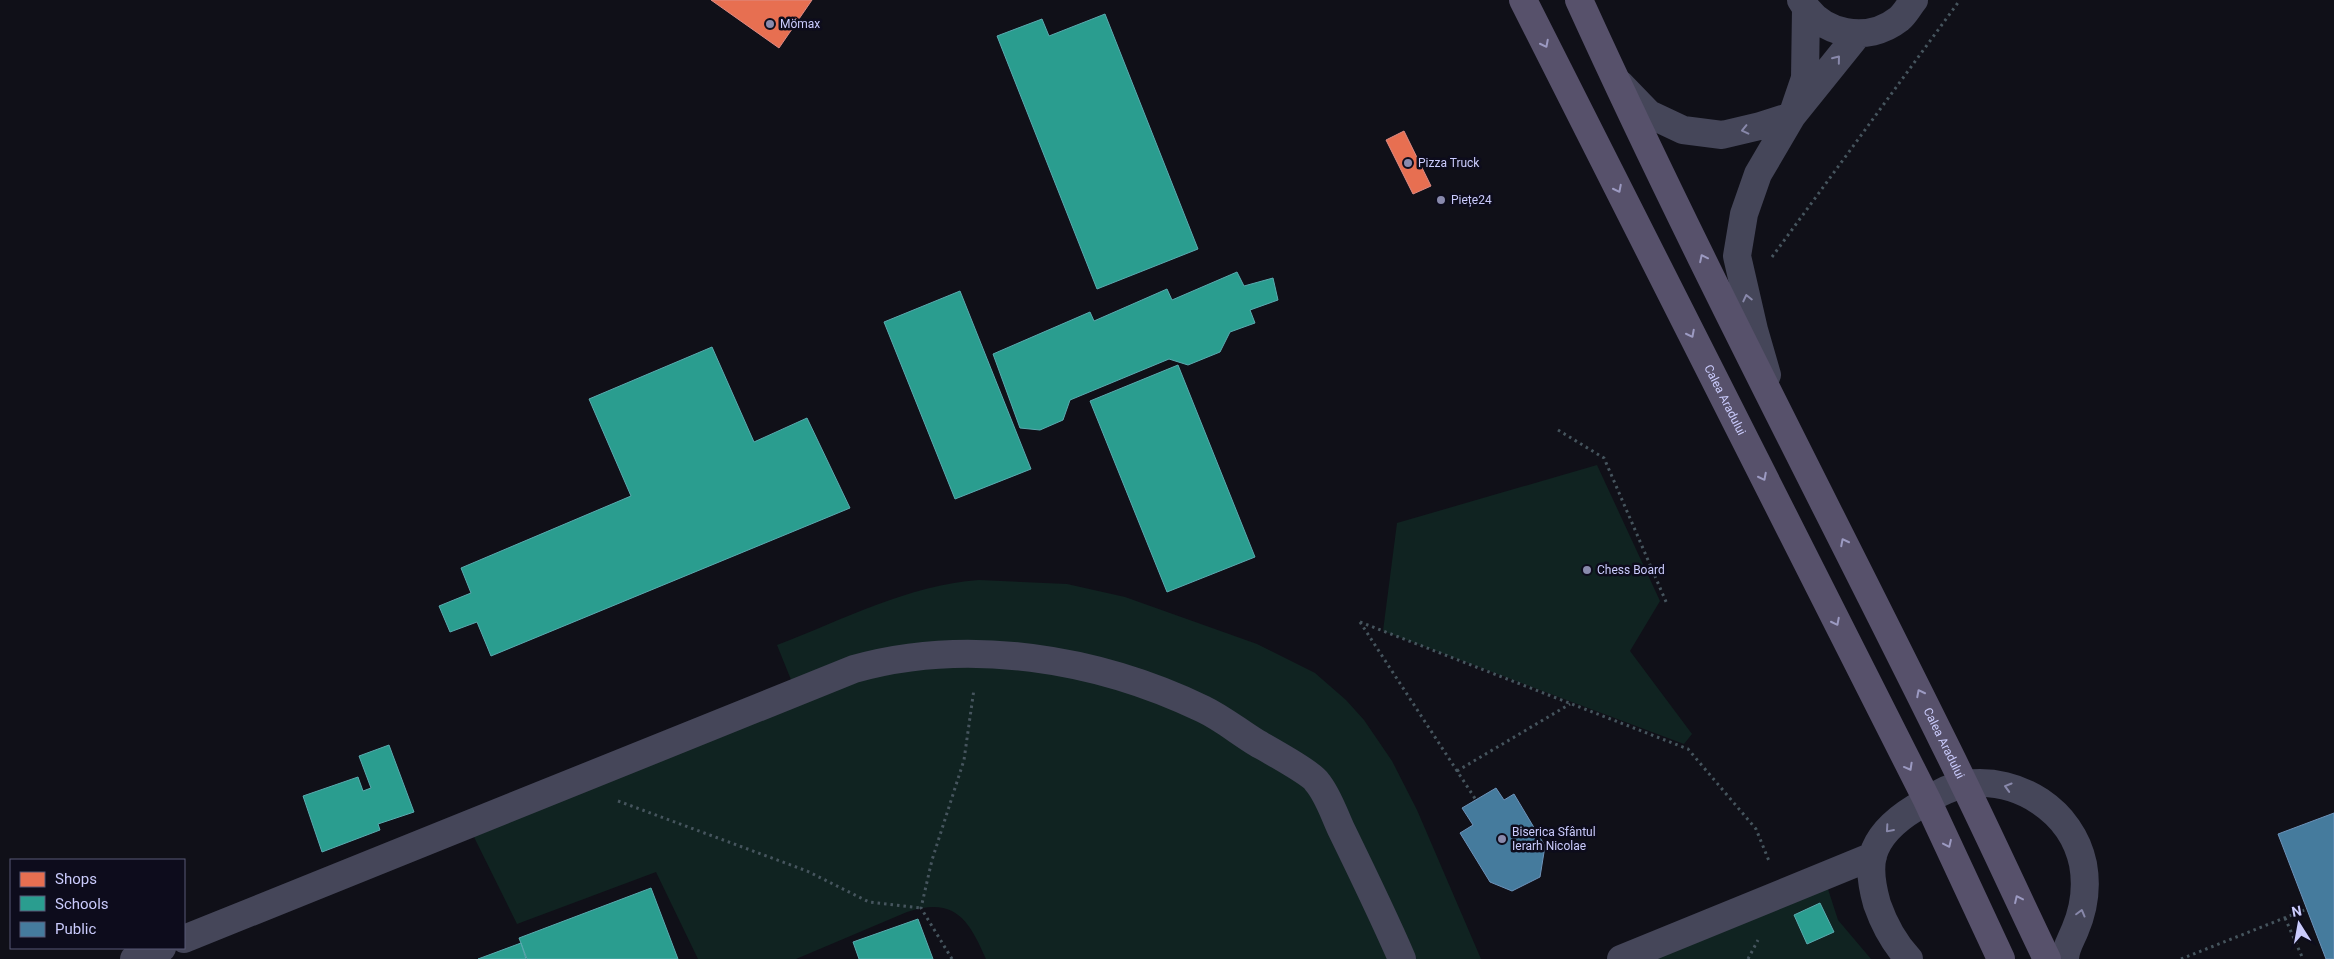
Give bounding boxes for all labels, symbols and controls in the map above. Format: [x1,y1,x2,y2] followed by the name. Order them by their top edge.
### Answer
[780,17,820,31] place label: Mömax
[764,18,776,30] marker: Mömax
[1538,38,1548,47] one-way arrow
[1832,56,1841,65] one-way arrow
[1741,124,1750,135] one-way arrow
[1418,156,1480,170] place label: Pizza Truck
[1402,157,1414,169] marker: Pizza Truck
[1612,183,1622,192] one-way arrow
[1451,193,1492,208] place label: Piețe24
[1435,194,1447,206] marker: Piețe24
[1699,254,1709,263] one-way arrow
[1742,293,1753,302] one-way arrow
[1685,329,1695,338] one-way arrow
[1701,362,1749,438] street label: Calea Aradului
[1757,472,1767,481] one-way arrow
[1840,538,1850,547] one-way arrow
[1597,563,1665,577] place label: Chess Board
[1581,564,1593,576] marker: Chess Board
[1830,617,1840,626] one-way arrow
[1915,689,1926,698] one-way arrow
[1921,705,1967,781] street label: Calea Aradului
[1903,762,1913,771] one-way arrow
[2004,782,2013,793] one-way arrow
[1886,824,1895,833] one-way arrow
[1512,825,1596,853] place label: Biserica Sfântul Ierarh Nicolae
[1496,833,1508,845] marker: Biserica Sfântul Ierarh Nicolae
[1941,839,1952,848] one-way arrow
[10,859,185,949] legend
[55,870,97,888] text: Shops
[55,895,109,913] text: Schools
[2014,895,2025,904] one-way arrow
[2274,899,2324,949] north arrow
[2290,902,2303,920] text: N
[2075,909,2085,918] one-way arrow
[55,920,96,938] text: Public

